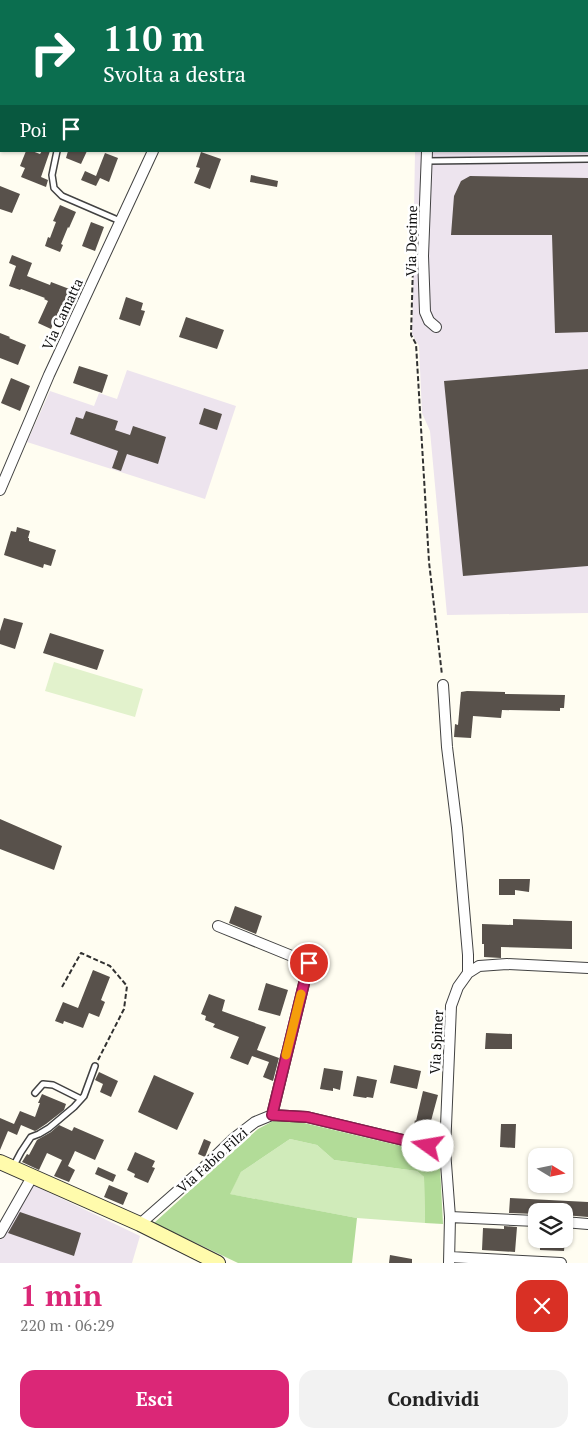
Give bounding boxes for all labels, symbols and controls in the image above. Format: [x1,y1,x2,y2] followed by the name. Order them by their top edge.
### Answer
[103,15,204,61] text: 110 m
[20,20,85,85] icon: right
[103,59,246,88] text: Svolta a destra
[57,115,85,143] icon: arrive
[20,117,47,142] text: Poi
[401,205,421,277] street label: Via Decime
[37,275,87,353] street label: Via Camatta
[288,942,330,984] pin
[295,949,323,977] icon: arrive
[425,1009,447,1075] street label: Via Spiner
[401,1119,453,1171] position arrow
[173,1123,251,1197] street label: Via Fabio Filzi
[528,1148,572,1192] north arrow
[528,1148,573,1248] map controls
[528,1203,573,1248] button: layers
[20,1275,102,1315] text: 1 min
[516,1280,568,1332] button: close
[20,1314,114,1336] text: 220 m · 06:29
[20,1370,289,1428] button: Esci
[299,1370,568,1428] button: Condividi

